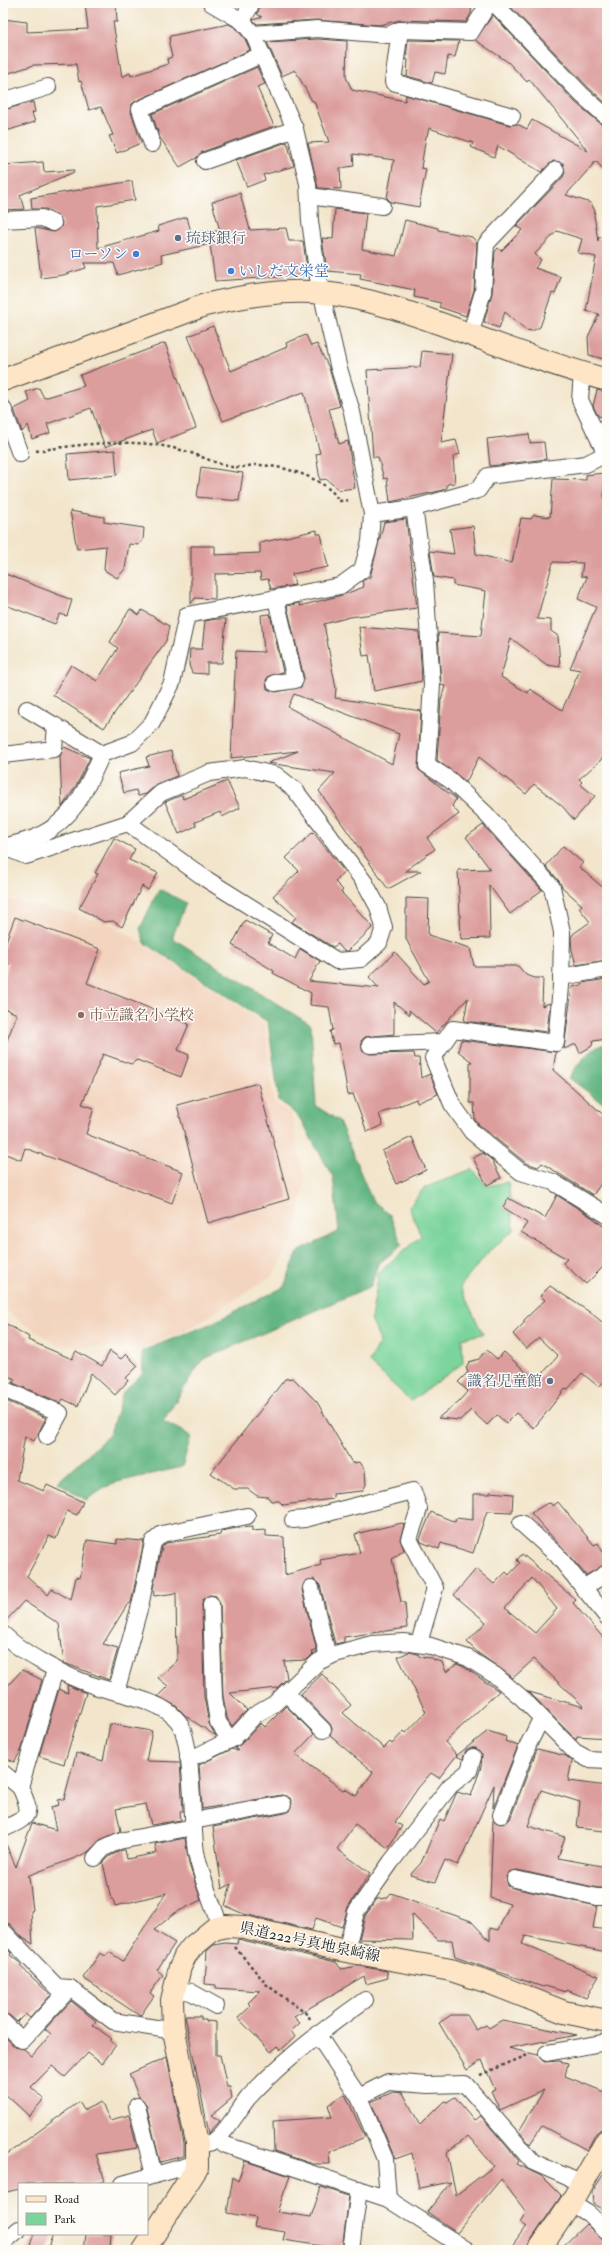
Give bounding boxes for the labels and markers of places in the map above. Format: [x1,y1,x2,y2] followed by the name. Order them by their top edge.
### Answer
[186,229,246,248] place label: 琉球銀行
[173,233,183,243] marker: 琉球銀行
[69,245,128,264] place label: ローソン
[131,249,141,259] marker: ローソン
[239,262,329,281] place label: いしだ文栄堂
[226,266,236,276] marker: いしだ文栄堂
[89,1006,194,1025] place label: 市立識名小学校
[76,1010,86,1020] marker: 市立識名小学校
[467,1372,542,1391] place label: 識名児童館
[545,1376,555,1386] marker: 識名児童館

